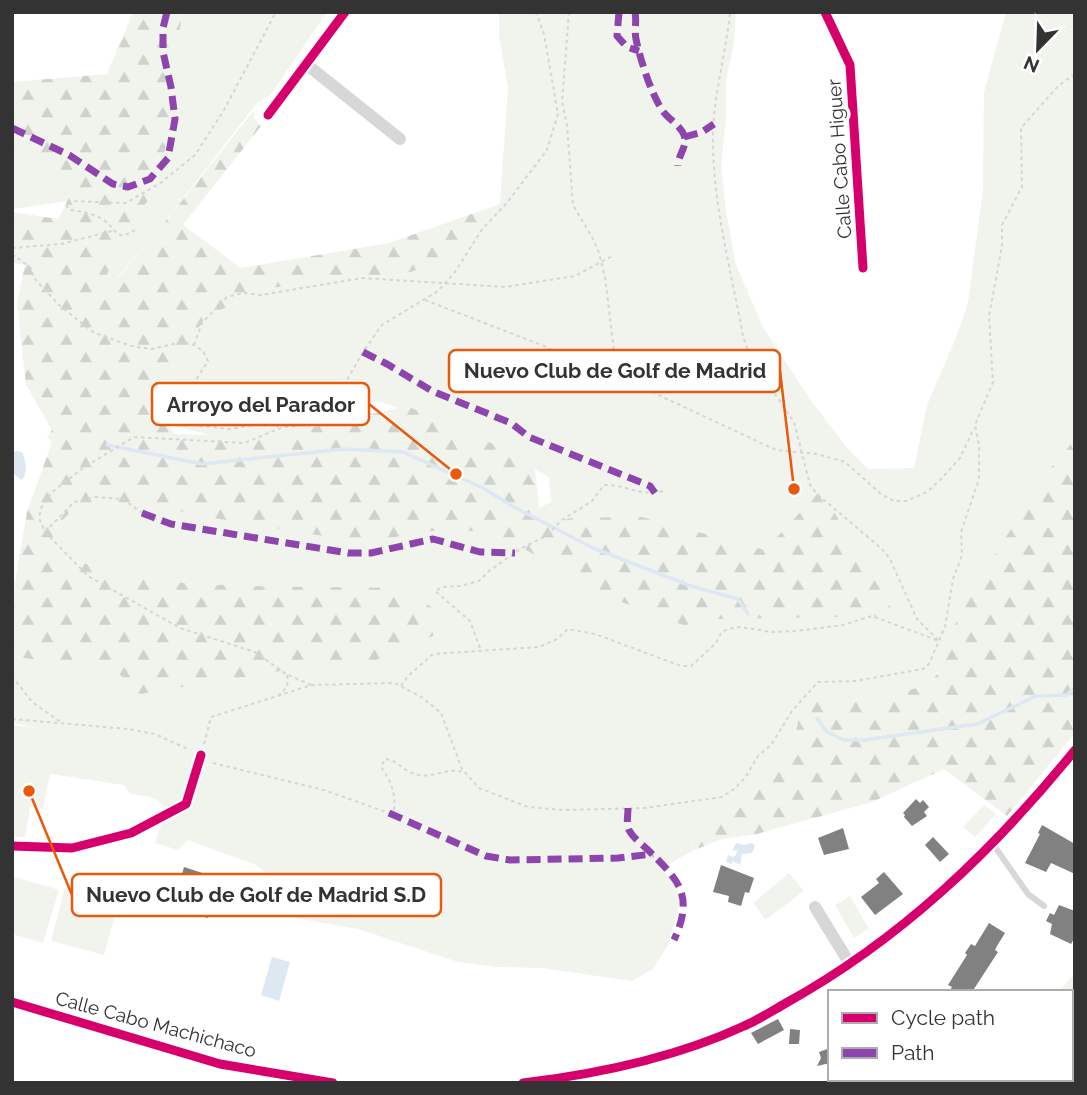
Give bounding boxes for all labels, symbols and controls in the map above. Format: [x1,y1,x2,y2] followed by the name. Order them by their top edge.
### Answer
[1003,14,1073,84] north arrow
[1020,52,1042,78] text: N
[822,78,856,240] street label: Calle Cabo Higuer
[449,350,780,392] callout: Nuevo Club de Golf de Madrid
[464,358,766,383] text: Nuevo Club de Golf de Madrid
[152,383,369,425] callout: Arroyo del Parador
[167,392,355,417] text: Arroyo del Parador
[72,874,441,916] callout: Nuevo Club de Golf de Madrid S.D
[86,882,426,907] text: Nuevo Club de Golf de Madrid S.D
[53,987,259,1061] street label: Calle Cabo Machichaco
[828,990,1073,1081] legend
[891,1005,995,1030] text: Cycle path
[891,1040,935,1065] text: Path

